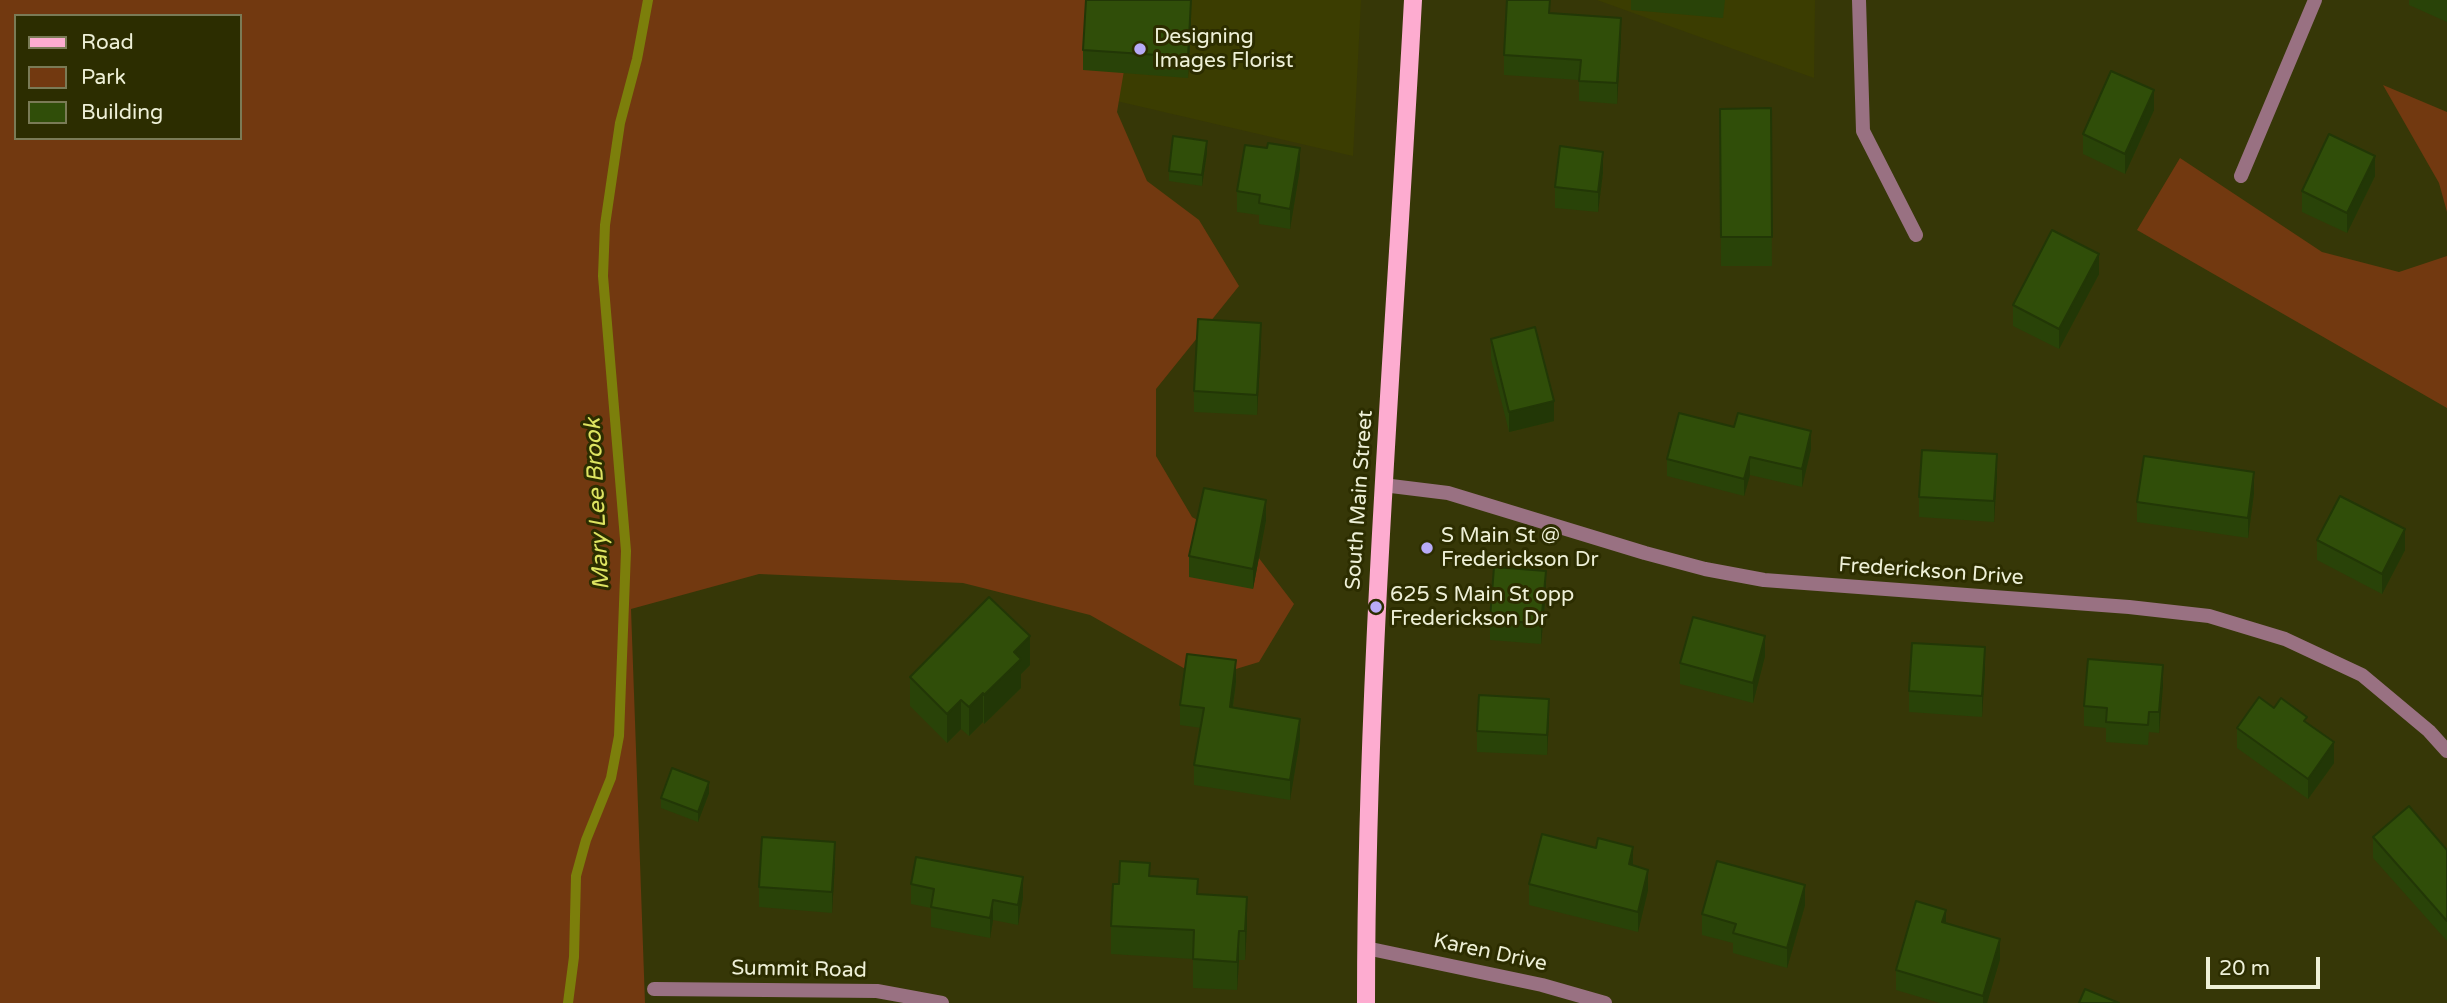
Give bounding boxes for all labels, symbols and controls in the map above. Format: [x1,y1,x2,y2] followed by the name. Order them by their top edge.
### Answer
[14,14,242,140] legend
[1154,24,1293,74] place label: Designing Images Florist
[81,30,134,55] text: Road
[1132,41,1148,57] marker: Designing Images Florist
[81,65,126,90] text: Park
[81,100,163,125] text: Building
[1341,409,1379,591] street label: South Main Street
[580,417,616,591] water label: Mary Lee Brook
[1441,523,1598,573] place label: S Main St @ Frederickson Dr
[1419,540,1435,556] marker: S Main St @ Frederickson Dr
[1838,553,2024,591] street label: Frederickson Drive
[1390,582,1574,632] place label: 625 S Main St opp Frederickson Dr
[1368,599,1384,615] marker: 625 S Main St opp Frederickson Dr
[1431,929,1549,977] street label: Karen Drive
[2209,944,2323,988] scale bar
[731,956,867,984] street label: Summit Road
[2219,956,2270,981] text: 20 m

